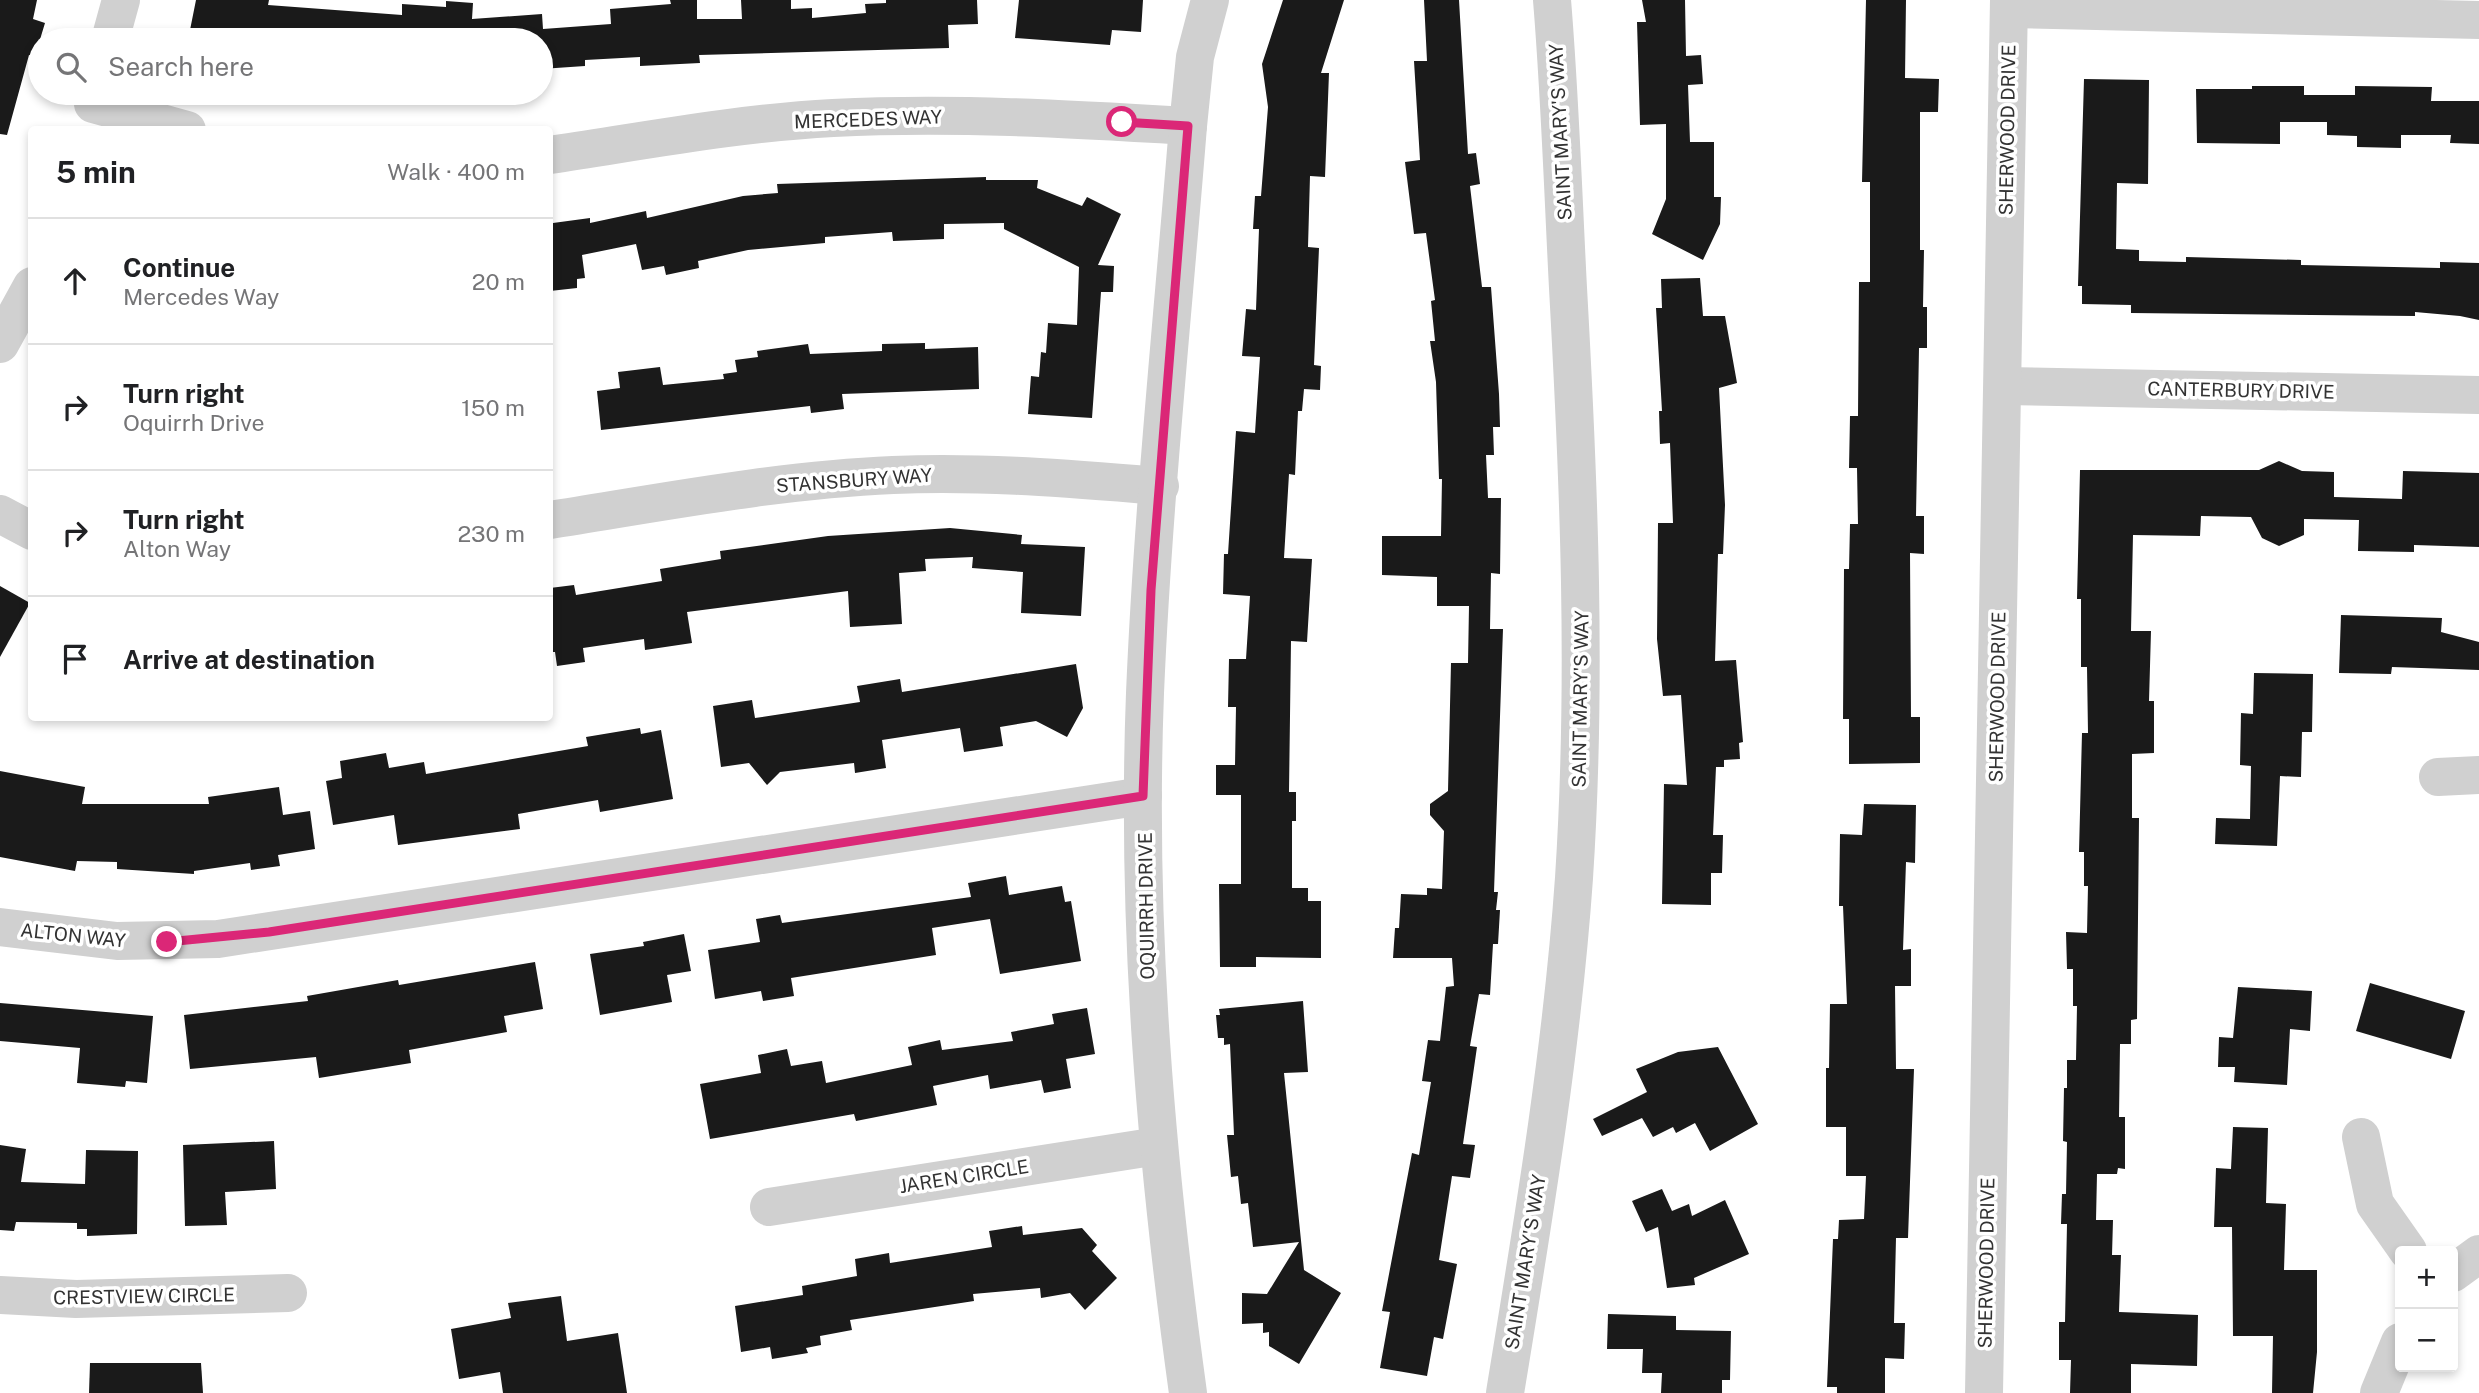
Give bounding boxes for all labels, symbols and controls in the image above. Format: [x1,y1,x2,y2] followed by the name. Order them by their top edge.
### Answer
[28,28,553,105] search box
[1544,42,1576,221] street label: SAINT MARY'S WAY
[1995,44,2019,216] street label: SHERWOOD DRIVE
[52,48,90,86] icon: search
[108,51,254,82] text: Search here
[794,105,943,133] street label: MERCEDES WAY
[1106,106,1137,137] route start
[56,154,136,190] text: 5 min
[387,158,525,185] text: Walk · 400 m
[123,252,235,283] text: Continue
[56,262,94,300] icon: ahead
[472,268,525,295] text: 20 m
[123,283,279,310] text: Mercedes Way
[2147,377,2335,403] street label: CANTERBURY DRIVE
[123,378,245,409] text: Turn right
[56,388,94,426] icon: right
[461,394,525,421] text: 150 m
[123,409,265,436] text: Oquirrh Drive
[775,464,933,496] street label: STANSBURY WAY
[123,504,245,535] text: Turn right
[56,514,94,552] icon: right
[457,520,525,547] text: 230 m
[123,535,231,562] text: Alton Way
[1567,610,1593,788] street label: SAINT MARY'S WAY
[1985,611,2009,783] street label: SHERWOOD DRIVE
[56,640,94,678] icon: arrive
[123,644,375,675] text: Arrive at destination
[1134,832,1158,980] street label: OQUIRRH DRIVE
[19,919,127,952] street label: ALTON WAY
[151,926,182,957] route end
[898,1155,1030,1197] street label: JAREN CIRCLE
[1500,1172,1550,1351] street label: SAINT MARY'S WAY
[1974,1177,1998,1349] street label: SHERWOOD DRIVE
[2395,1246,2458,1372] map controls
[2395,1246,2458,1309] button: +
[53,1283,235,1309] street label: CRESTVIEW CIRCLE
[2395,1309,2458,1372] button: −

